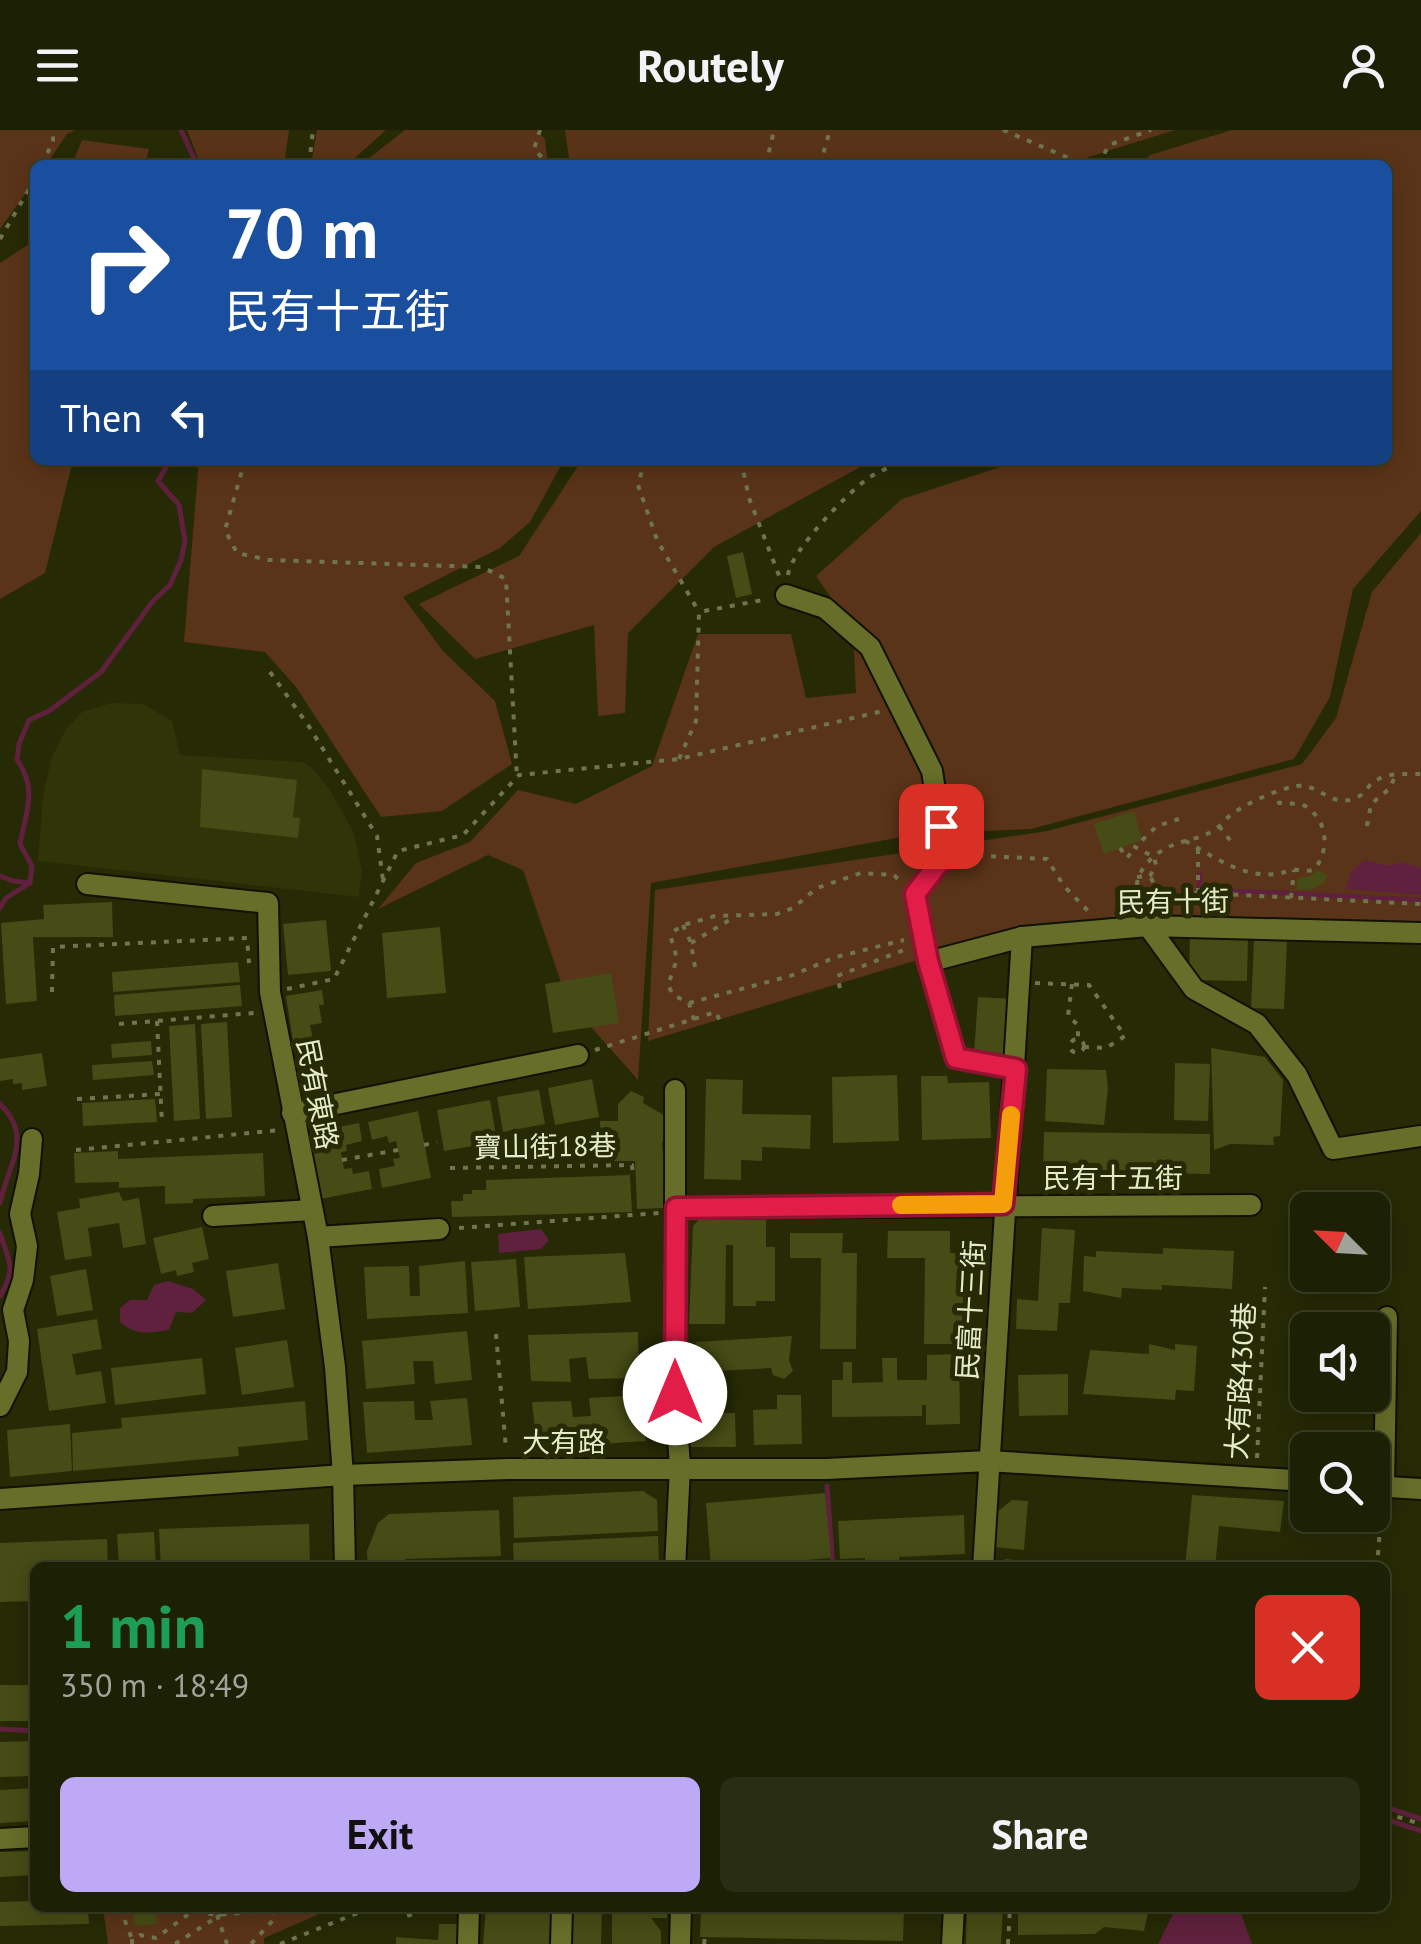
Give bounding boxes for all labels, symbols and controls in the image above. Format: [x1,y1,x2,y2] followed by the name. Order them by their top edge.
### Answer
[637,36,784,94] text: Routely
[30,38,85,93] icon: menu
[1336,38,1391,93] icon: person
[225,187,378,277] text: 70 m
[60,200,190,330] icon: right
[225,281,450,339] text: 民有十五街
[162,390,217,445] icon: left
[60,393,142,442] text: Then
[899,784,984,869] pin
[914,799,969,854] icon: arrive
[1117,882,1229,920] street label: 民有十街
[289,1035,347,1153] street label: 民有東路
[473,1126,617,1166] street label: 寶山街18巷
[1043,1159,1183,1196] street label: 民有十五街
[1290,1192,1390,1292] north arrow
[1290,1192,1390,1532] map controls
[948,1239,992,1381] street label: 民富十三街
[1217,1301,1263,1461] street label: 大有路430巷
[1290,1312,1390,1412] button: sound
[623,1341,727,1445] position arrow
[522,1423,606,1460] street label: 大有路
[1290,1432,1390,1532] button: search
[60,1587,206,1665] text: 1 min
[1255,1595,1360,1700] button: close
[60,1664,249,1706] text: 350 m · 18:49
[60,1777,700,1892] button: Exit
[720,1777,1360,1892] button: Share

